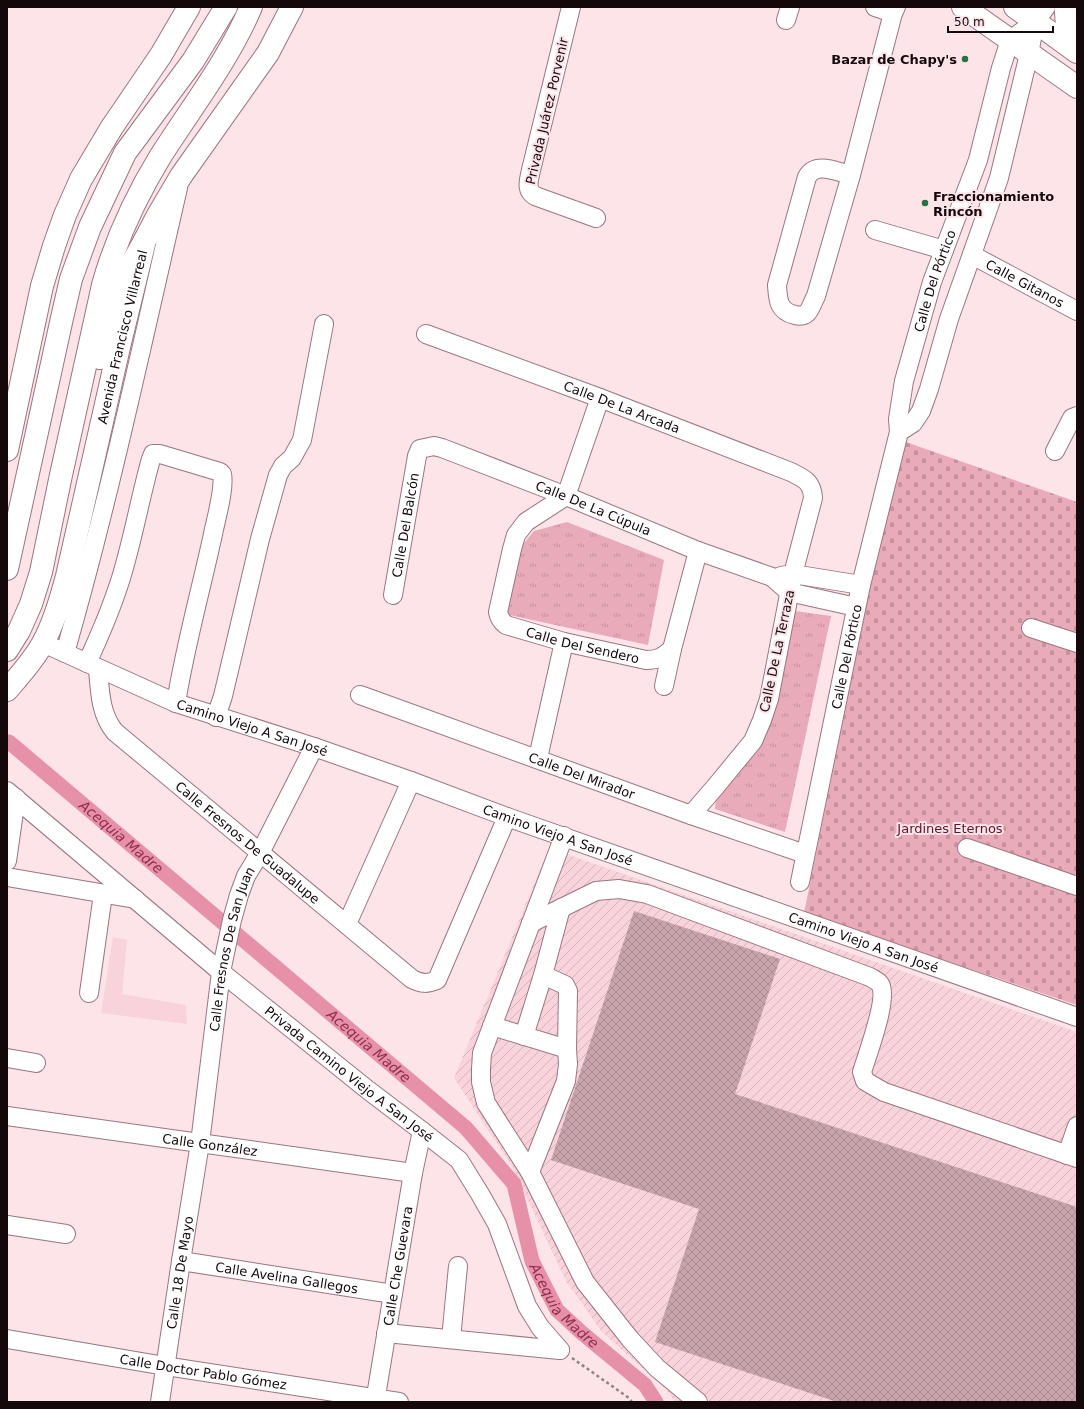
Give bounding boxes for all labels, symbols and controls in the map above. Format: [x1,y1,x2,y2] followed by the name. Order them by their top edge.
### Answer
[948,8,1053,34] scale bar
[954,15,985,29] text: 50 m
[523,36,571,186] street label: Privada Juárez Porvenir
[831,52,957,67] place label: Bazar de Chapy's
[960,54,970,64] marker: Bazar de Chapy's
[933,189,1054,219] place label: Fraccionamiento Rincón
[920,198,930,208] marker: Fraccionamiento Rincón
[911,228,958,334] street label: Calle Del Pórtico
[94,248,150,425] street label: Avenida Francisco Villarreal
[983,256,1067,310] street label: Calle Gitanos
[562,378,682,436] street label: Calle De La Arcada
[389,471,421,579] street label: Calle Del Balcón
[534,477,653,538] street label: Calle De La Cúpula
[757,588,797,714] street label: Calle De La Terraza
[828,603,864,711] street label: Calle Del Pórtico
[524,624,641,666] street label: Calle Del Sendero
[175,696,330,759] street label: Camino Viejo A San José
[527,749,638,802] street label: Calle Del Mirador
[173,778,323,907] street label: Calle Fresnos De Guadalupe
[75,796,166,877] water label: Acequia Madre
[481,801,635,868] street label: Camino Viejo A San José
[896,821,1003,836] park label: Jardines Eternos
[206,864,258,1032] street label: Calle Fresnos De San Juan
[787,909,941,975] street label: Camino Viejo A San José
[262,1003,437,1145] street label: Privada Camino Viejo A San José
[323,1005,414,1086] water label: Acequia Madre
[161,1130,259,1159] street label: Calle González
[380,1205,415,1327] street label: Calle Che Guevara
[163,1215,196,1330] street label: Calle 18 De Mayo
[214,1259,359,1296] street label: Calle Avelina Gallegos
[526,1260,602,1351] water label: Acequia Madre
[119,1351,288,1392] street label: Calle Doctor Pablo Gómez

